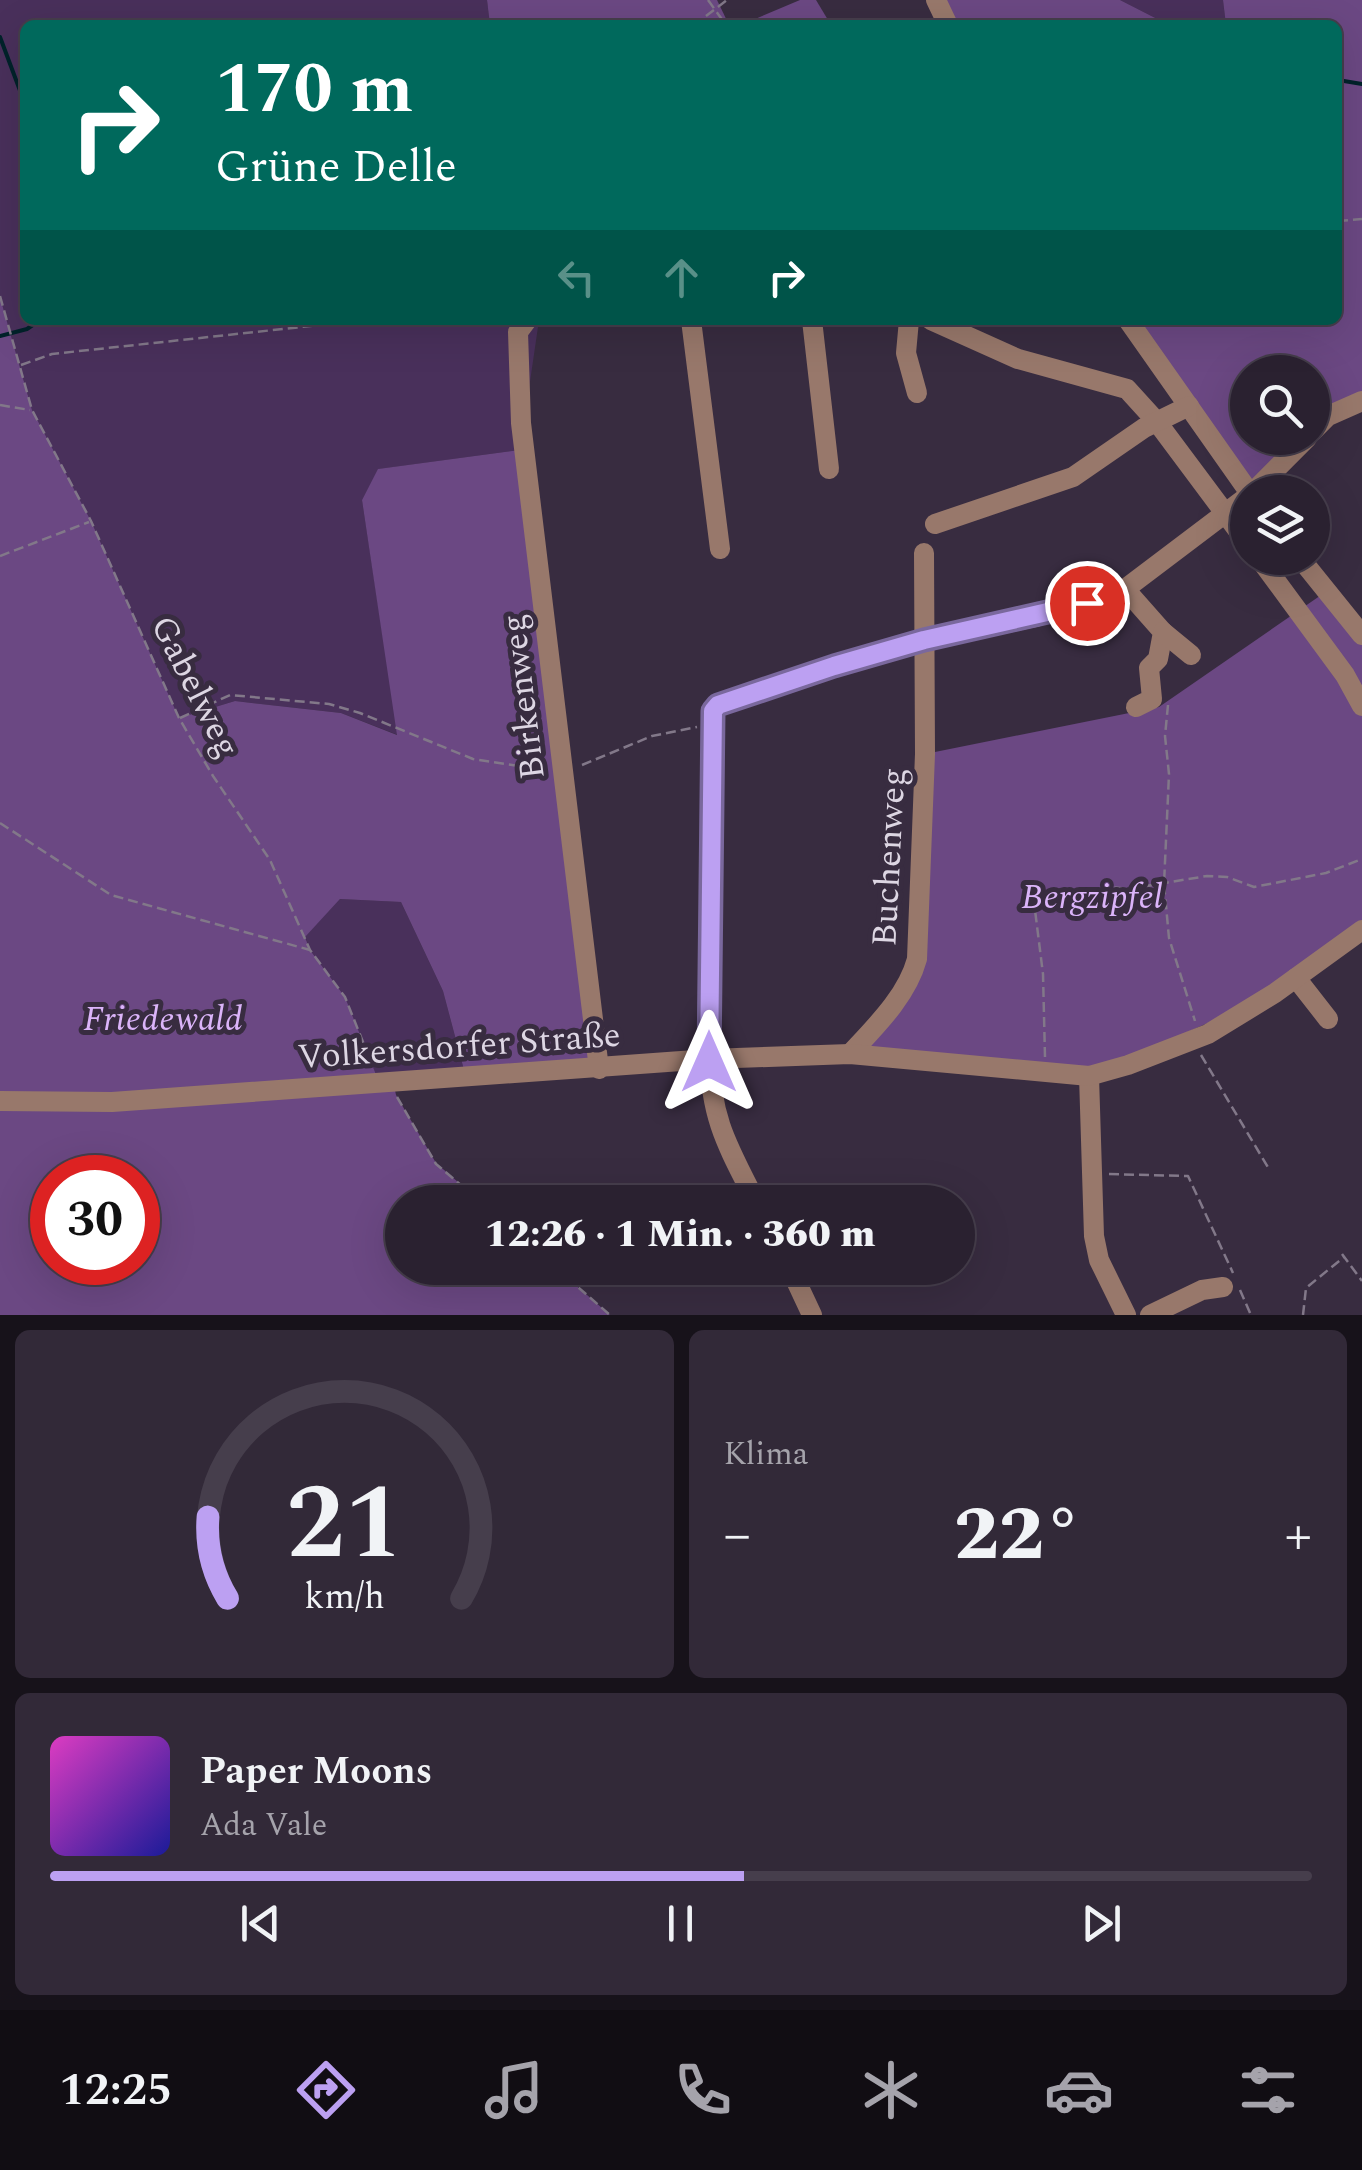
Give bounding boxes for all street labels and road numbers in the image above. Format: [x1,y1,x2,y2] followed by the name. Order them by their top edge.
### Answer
[136,606,253,767] street label: Gabelweg
[487,611,560,782] street label: Birkenweg
[858,766,921,948] street label: Buchenweg
[296,1009,622,1084] street label: Volkersdorfer Straße

